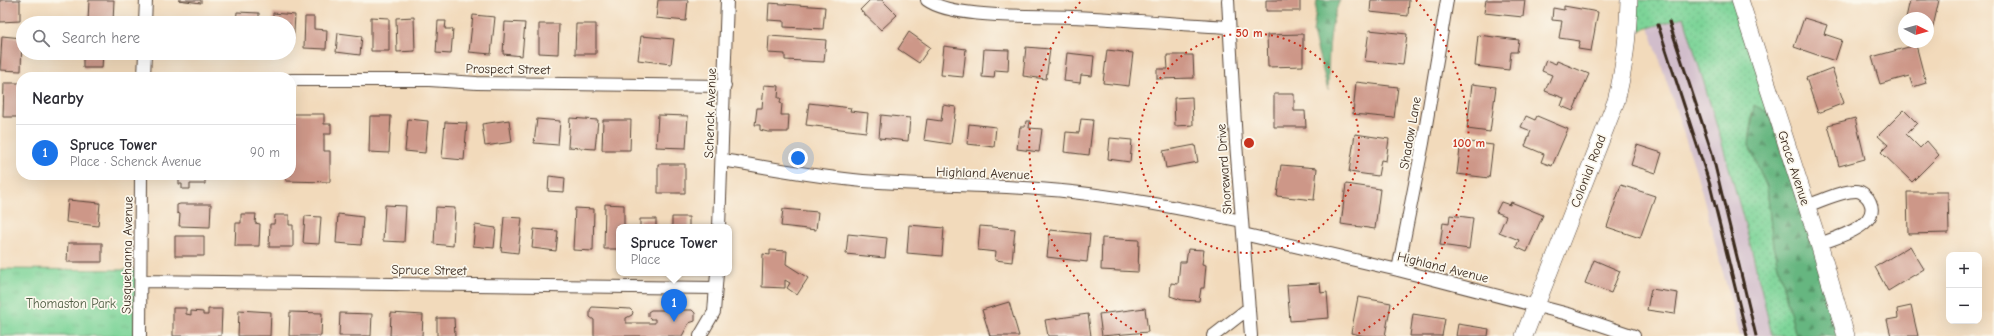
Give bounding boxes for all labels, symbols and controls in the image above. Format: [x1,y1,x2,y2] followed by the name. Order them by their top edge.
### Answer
[1898,12,1934,48] north arrow
[16,16,296,60] search box
[1235,26,1263,40] text: 50 m
[30,27,52,49] icon: search
[62,29,140,47] text: Search here
[466,61,552,77] street label: Prospect Street
[701,67,719,159] street label: Schenck Avenue
[32,89,83,108] text: Nearby
[1396,95,1424,170] street label: Shadow Lane
[1213,123,1235,215] street label: Shoreward Drive
[1775,129,1813,208] street label: Grace Avenue
[1567,133,1609,209] street label: Colonial Road
[70,136,157,154] text: Spruce Tower
[1242,136,1256,150] centre of rings
[1453,136,1485,150] text: 100 m
[42,145,48,160] text: 1
[250,145,280,160] text: 90 m
[788,148,808,168] your location
[70,154,201,169] text: Place · Schenck Avenue
[936,164,1031,182] street label: Highland Avenue
[118,196,136,314] street label: Susquehanna Avenue
[616,224,732,276] popup
[631,234,717,252] text: Spruce Tower
[1396,248,1491,286] street label: Highland Avenue
[631,252,660,267] text: Place
[1946,252,1982,324] map controls
[1946,252,1982,288] button: +
[391,262,468,278] street label: Spruce Street
[1946,288,1982,324] button: −
[661,289,687,322] pin: 1
[26,296,117,311] park label: Thomaston Park

